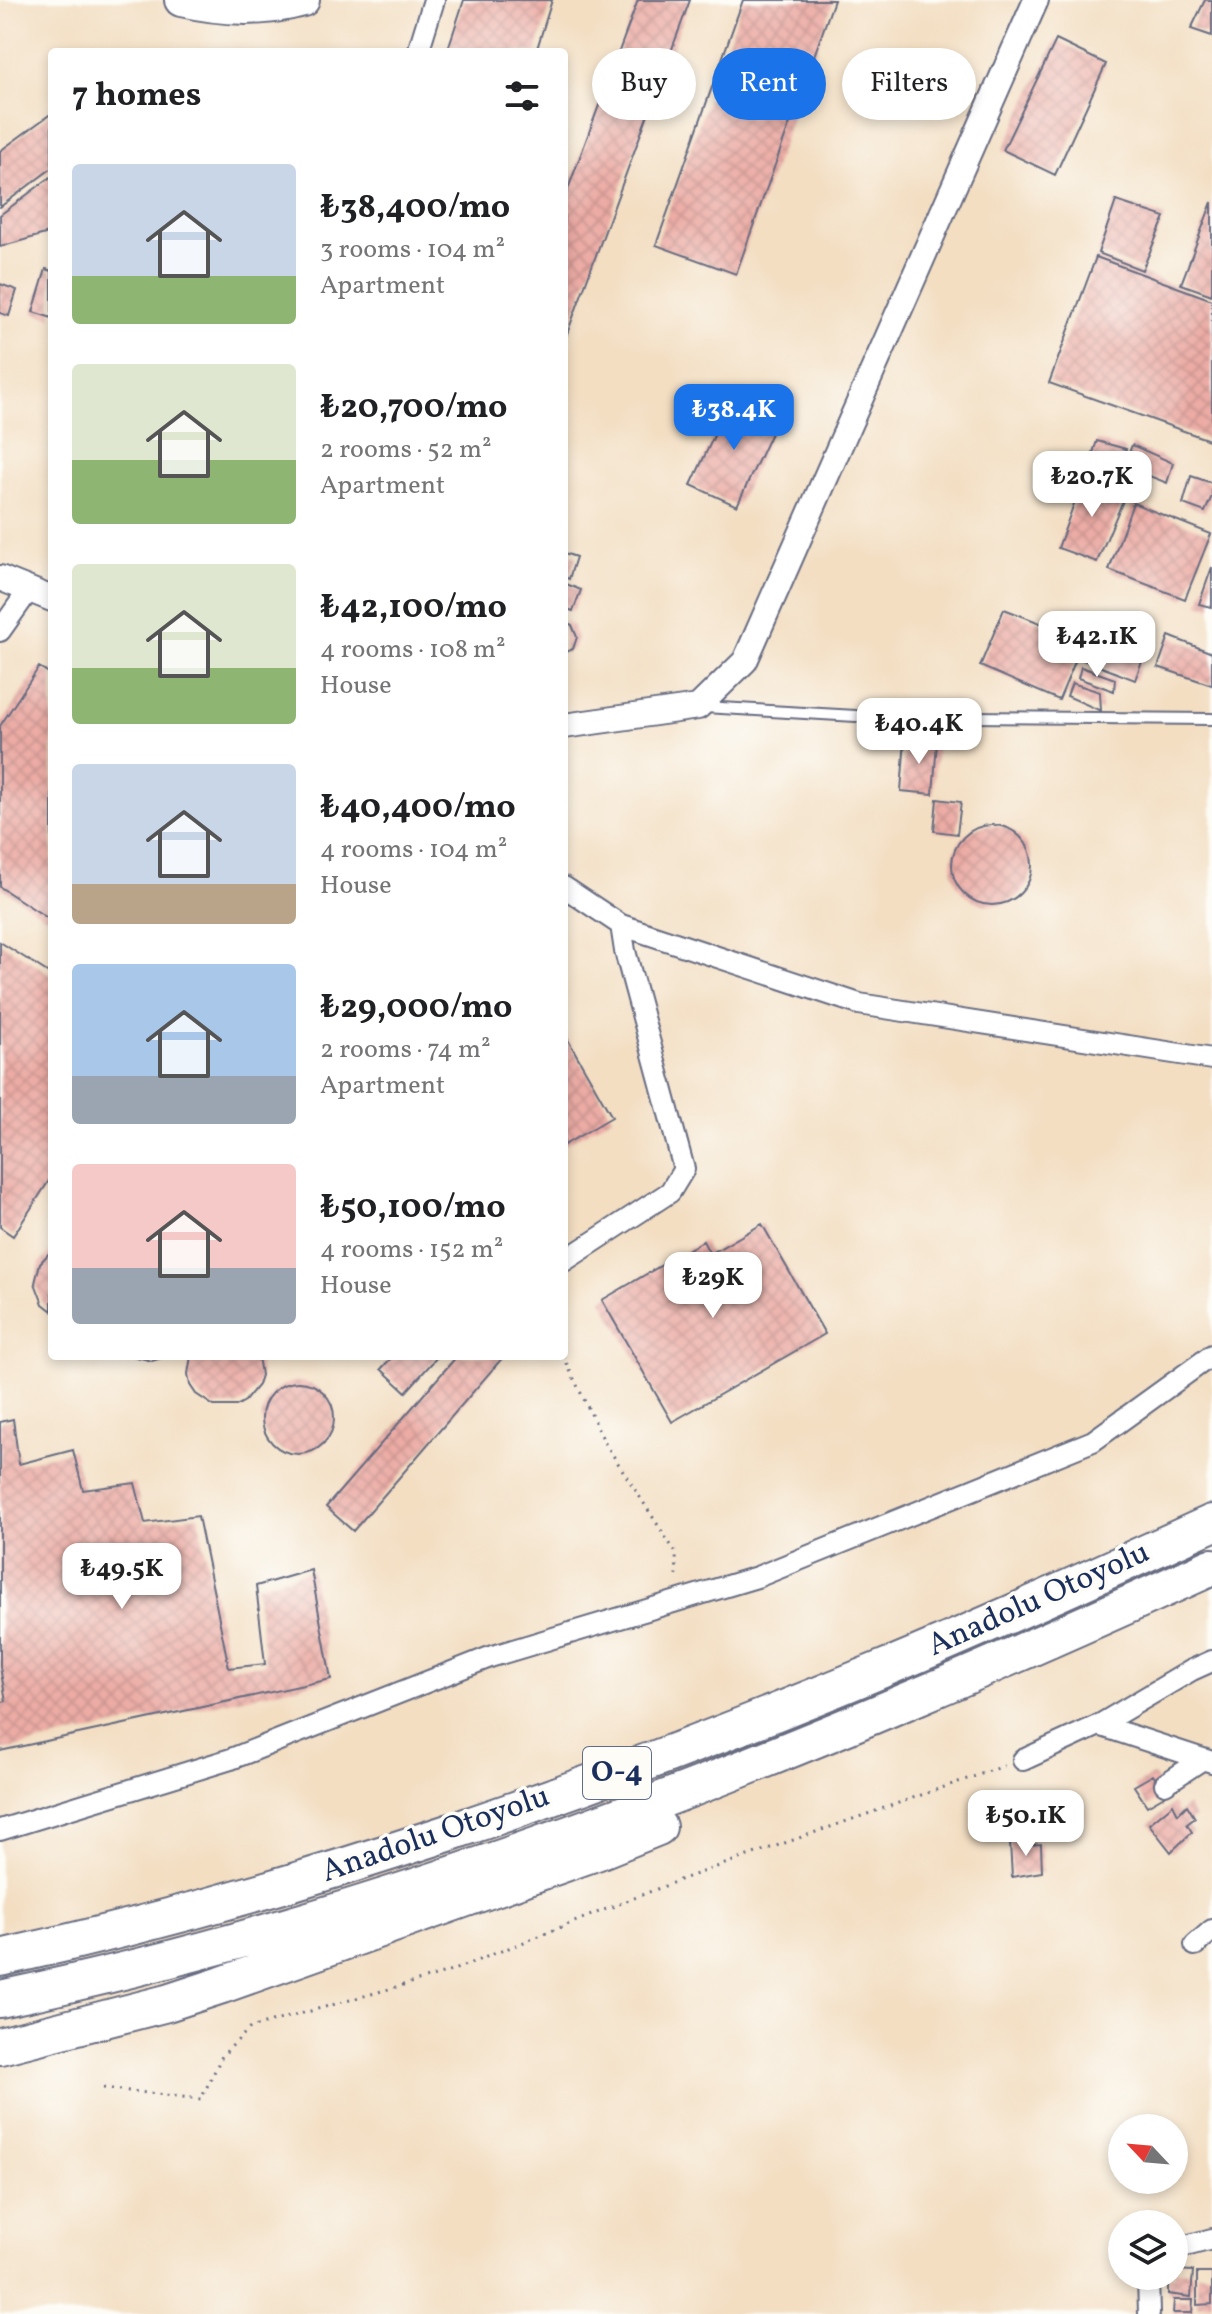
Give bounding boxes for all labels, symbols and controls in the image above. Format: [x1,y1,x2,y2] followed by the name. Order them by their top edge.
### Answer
[592,48,696,120] chip: Buy
[712,48,826,120] chip: Rent
[842,48,976,120] chip: Filters
[72,73,201,120] text: 7 homes
[500,74,544,118] icon: filters
[320,185,510,232] text: ₺38,400/mo
[136,196,232,292] icon: home
[320,232,505,268] text: 3 rooms · 104 m²
[320,268,445,304] text: Apartment
[669,384,799,452] pin: ₺38.4K
[320,385,507,432] text: ₺20,700/mo
[692,392,776,428] text: ₺38.4K
[136,396,232,492] icon: home
[320,432,492,468] text: 2 rooms · 52 m²
[1027,451,1157,519] pin: ₺20.7K
[1051,459,1133,495] text: ₺20.7K
[320,468,445,504] text: Apartment
[320,585,507,632] text: ₺42,100/mo
[136,596,232,692] icon: home
[1032,611,1162,679] pin: ₺42.1K
[1056,619,1138,655] text: ₺42.1K
[320,632,506,668] text: 4 rooms · 108 m²
[320,668,392,704] text: House
[854,698,984,766] pin: ₺40.4K
[875,706,963,742] text: ₺40.4K
[320,785,516,832] text: ₺40,400/mo
[136,796,232,892] icon: home
[320,832,507,868] text: 4 rooms · 104 m²
[320,868,392,904] text: House
[320,985,513,1032] text: ₺29,000/mo
[136,996,232,1092] icon: home
[320,1032,491,1068] text: 2 rooms · 74 m²
[320,1068,445,1104] text: Apartment
[320,1185,506,1232] text: ₺50,100/mo
[136,1196,232,1292] icon: home
[320,1232,503,1268] text: 4 rooms · 152 m²
[666,1252,760,1320] pin: ₺29K
[682,1260,744,1296] text: ₺29K
[320,1268,392,1304] text: House
[921,1531,1157,1669] street label: Anadolu Otoyolu
[57,1543,187,1611] pin: ₺49.5K
[80,1551,164,1587] text: ₺49.5K
[583,1747,651,1799] road number: O-4
[316,1775,556,1895] street label: Anadolu Otoyolu
[961,1790,1091,1858] pin: ₺50.1K
[986,1798,1066,1834] text: ₺50.1K
[1108,2114,1188,2194] north arrow
[1108,2114,1188,2290] map controls
[1108,2210,1188,2290] button: layers

